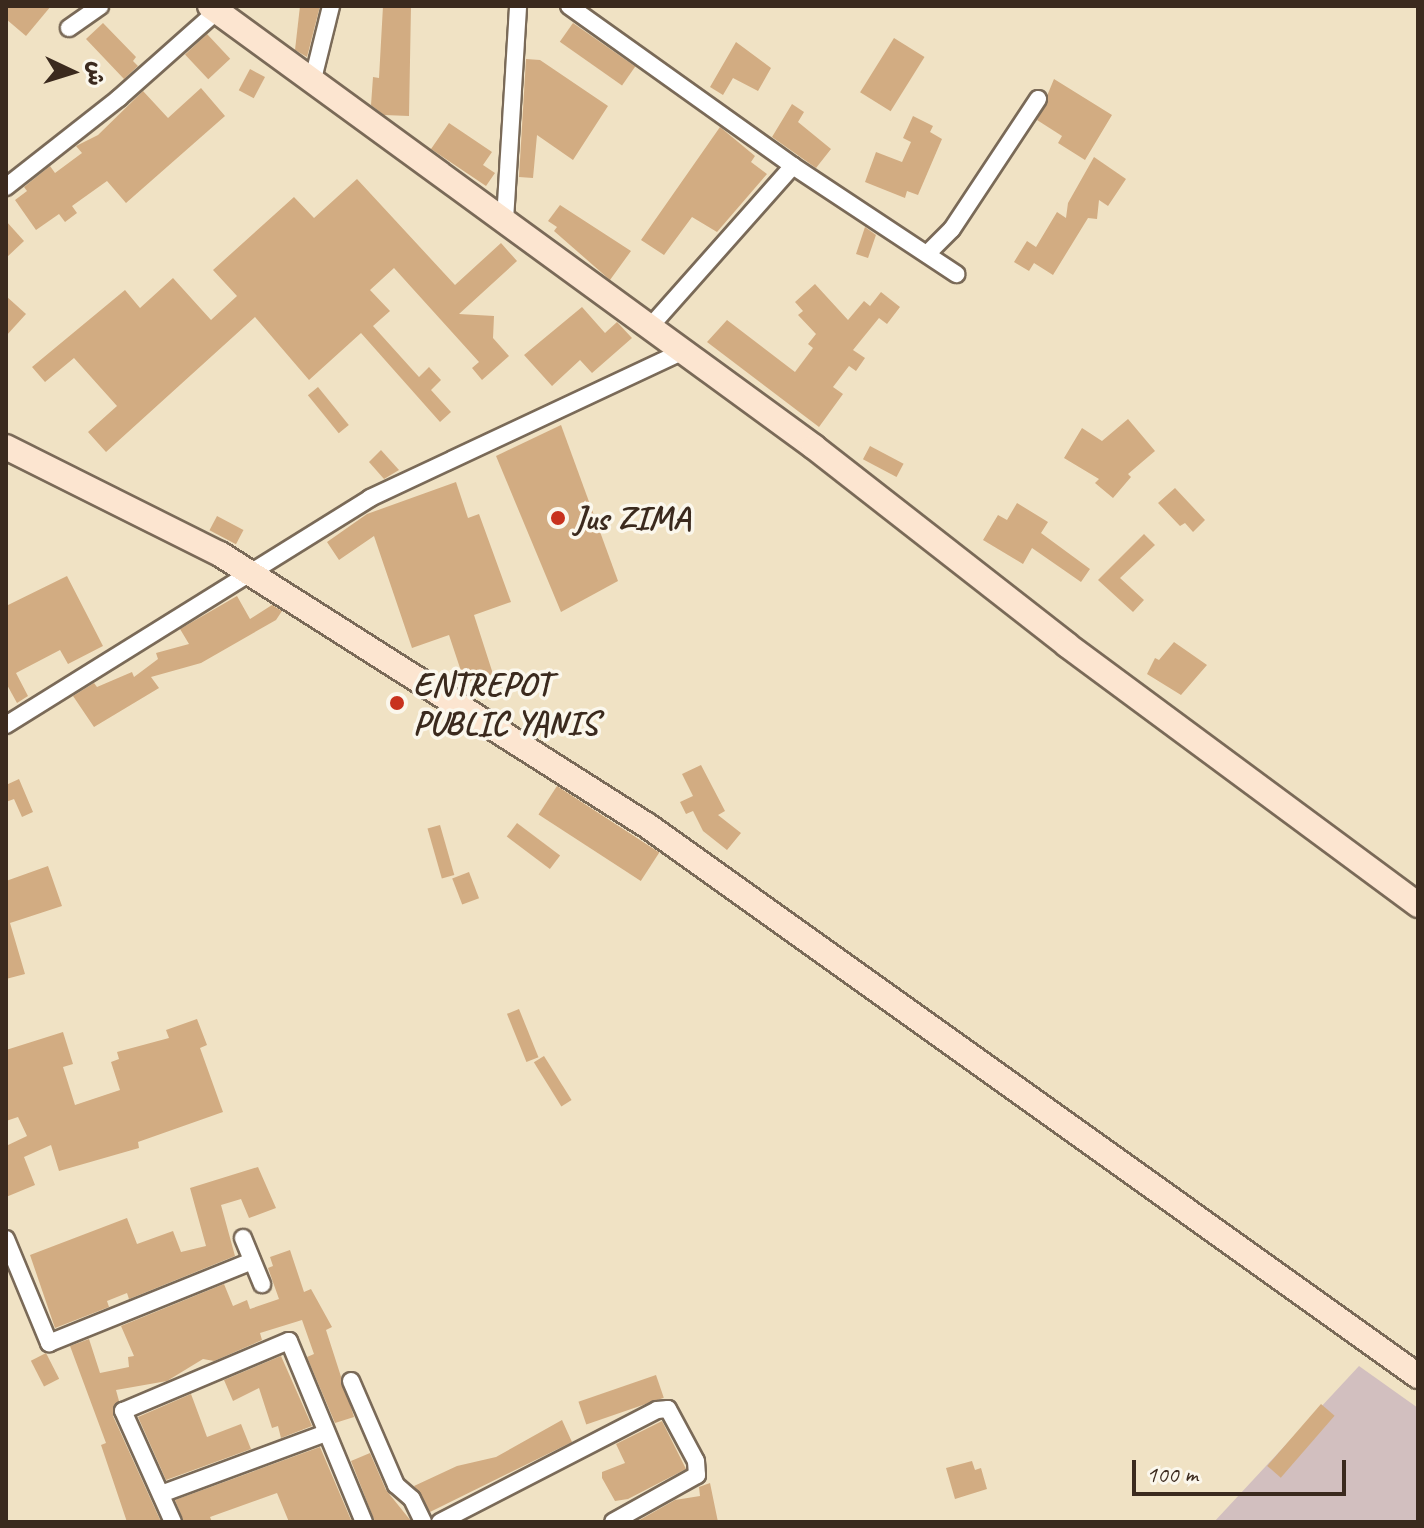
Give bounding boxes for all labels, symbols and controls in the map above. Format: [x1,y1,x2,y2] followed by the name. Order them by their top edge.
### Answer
[32,32,112,112] north arrow
[81,61,111,87] text: ش
[574,498,691,538] place label: Jus ZIMA
[549,509,567,527] marker: Jus ZIMA
[413,663,598,742] place label: ENTREPOT PUBLIC YANIS
[388,694,406,712] marker: ENTREPOT PUBLIC YANIS
[1136,1444,1350,1494] scale bar
[1146,1459,1198,1489] text: 100 m

